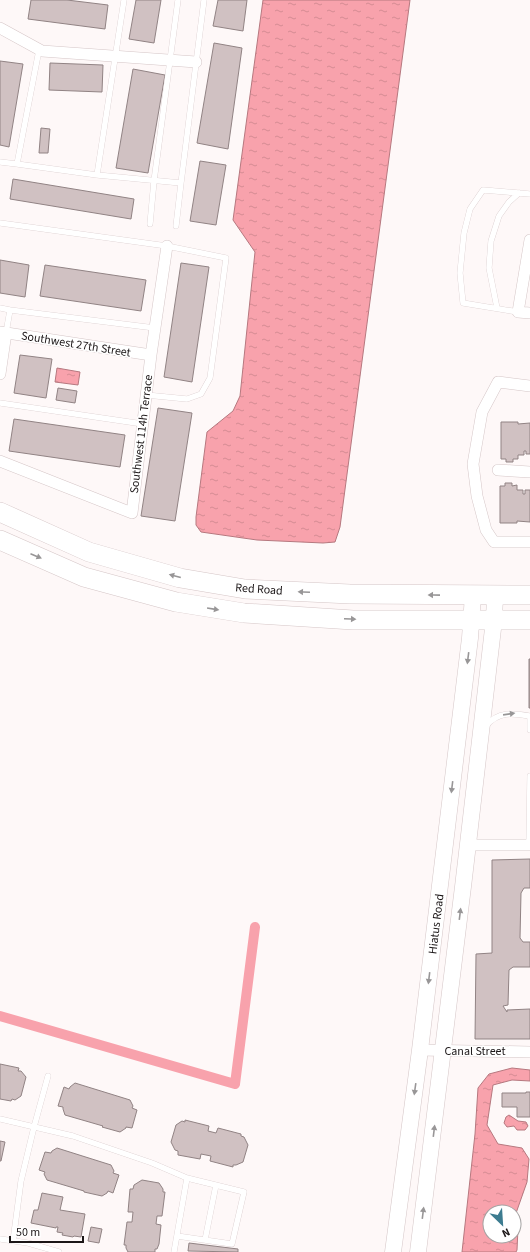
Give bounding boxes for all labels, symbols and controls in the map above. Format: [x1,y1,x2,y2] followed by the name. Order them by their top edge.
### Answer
[20,327,132,362] street label: Southwest 27th Street
[126,374,157,494] street label: Southwest 114h Terrace
[30,553,41,559] one-way arrow
[169,573,181,579] one-way arrow
[235,579,283,600] street label: Red Road
[298,588,310,595] one-way arrow
[427,592,440,598] one-way arrow
[207,606,219,612] one-way arrow
[344,616,356,623] one-way arrow
[464,652,471,664] one-way arrow
[503,711,515,717] one-way arrow
[449,781,455,793] one-way arrow
[424,893,449,955] street label: Hiatus Road
[457,908,464,920] one-way arrow
[426,972,432,984] one-way arrow
[444,1043,506,1060] street label: Canal Street
[412,1083,418,1095] one-way arrow
[431,1125,437,1137] one-way arrow
[482,1204,522,1244] north arrow
[420,1207,427,1219] one-way arrow
[10,1218,83,1244] scale bar
[16,1224,40,1241] text: 50 m
[500,1224,513,1241] text: N

